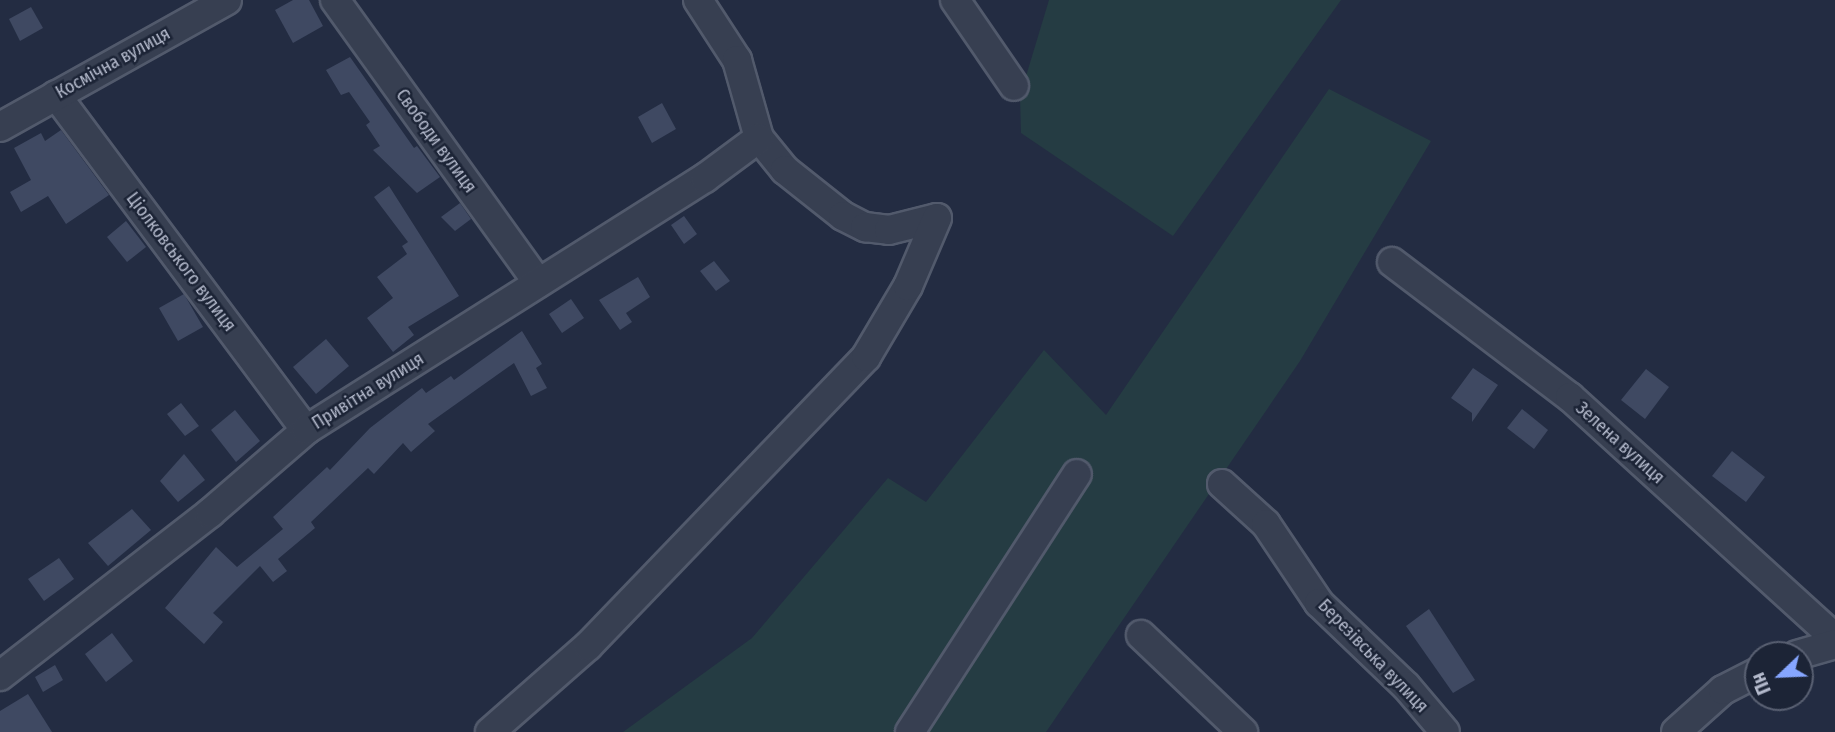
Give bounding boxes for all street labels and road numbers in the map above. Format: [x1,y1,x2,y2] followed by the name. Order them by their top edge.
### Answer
[52,23,174,103] street label: Космічна вулиця
[391,85,481,197] street label: Свободи вулиця
[122,188,240,336] street label: Ціолковського вулиця
[308,348,428,434] street label: Привітна вулиця
[1571,397,1669,489] street label: Зелена вулиця
[1313,595,1433,717] street label: Березівська вулиця

